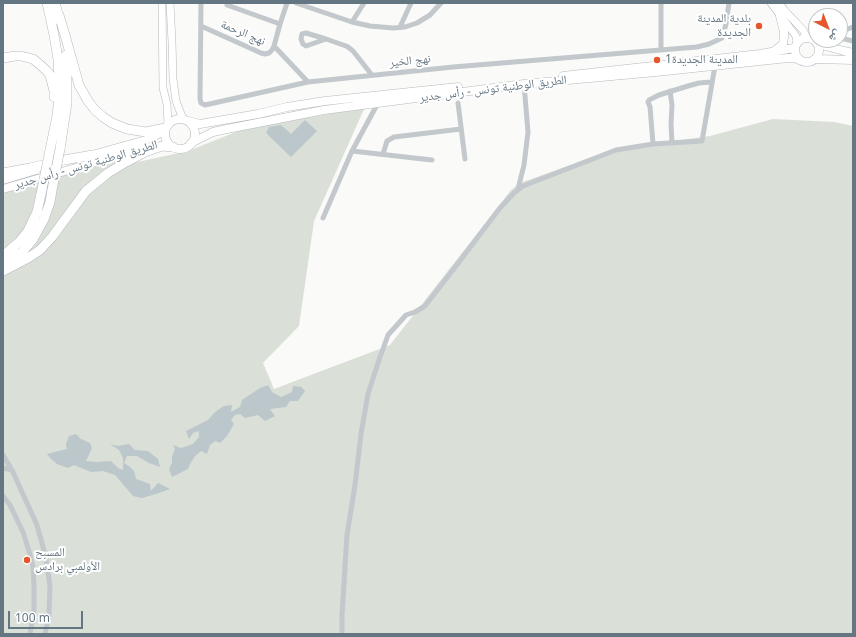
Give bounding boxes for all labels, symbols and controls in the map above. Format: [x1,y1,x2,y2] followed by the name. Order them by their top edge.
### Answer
[808,8,848,48] north arrow
[697,12,751,40] place label: بلدية المدينة الجديدة
[218,17,268,49] street label: نهج الرحمة
[754,21,764,31] marker: بلدية المدينة الجديدة
[826,27,845,46] text: ش
[389,52,431,70] street label: نهج الخير
[665,53,738,67] place label: المدينة الجديدة1
[652,55,662,65] marker: المدينة الجديدة1
[418,73,568,105] street label: الطريق الوطنية تونس - رأس جدير
[13,138,159,192] street label: الطريق الوطنية تونس - رأس جدير
[35,546,100,574] place label: المسبح الأولمبي برادس
[22,555,32,565] marker: المسبح الأولمبي برادس
[10,603,85,629] scale bar
[15,609,50,626] text: 100 m

